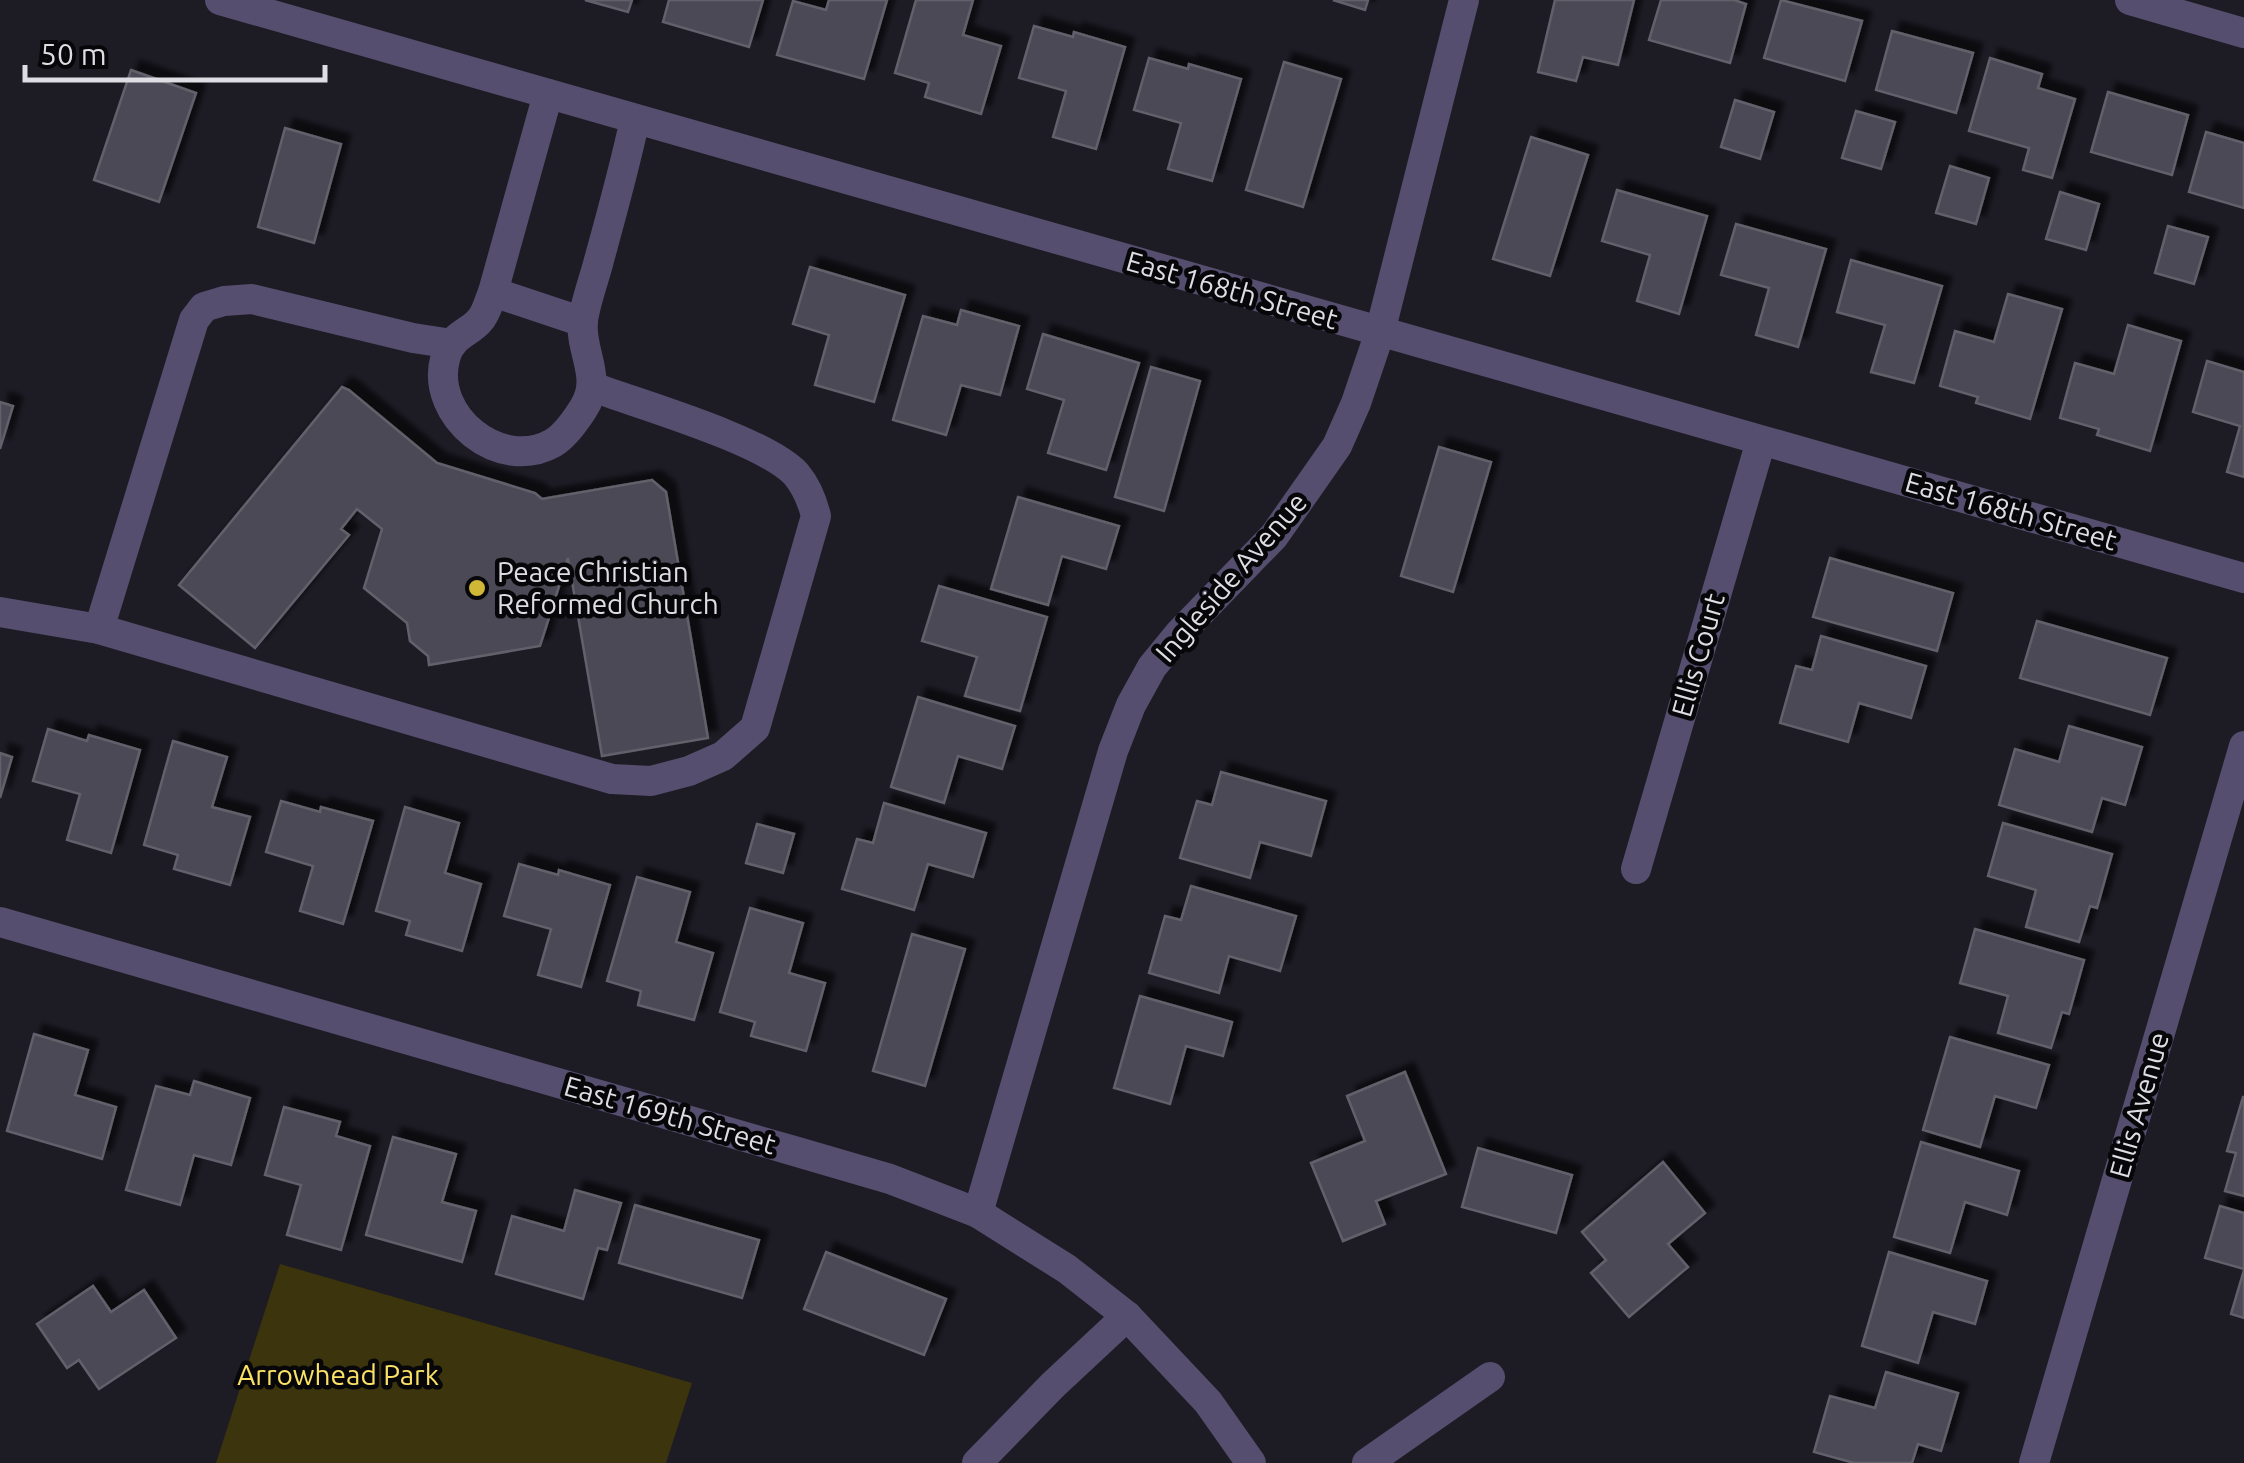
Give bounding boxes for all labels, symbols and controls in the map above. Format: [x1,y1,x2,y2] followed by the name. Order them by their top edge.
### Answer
[25,20,325,82] scale bar
[40,37,107,71] text: 50 m
[1123,244,1341,335] street label: East 168th Street
[1902,465,2120,556] street label: East 168th Street
[1149,486,1312,667] street label: Ingleside Avenue
[497,556,719,619] place label: Peace Christian Reformed Church
[466,577,488,599] marker: Peace Christian Reformed Church
[1665,590,1730,720] street label: Ellis Court
[2103,1028,2174,1181] street label: Ellis Avenue
[561,1069,779,1160] street label: East 169th Street
[237,1359,439,1390] park label: Arrowhead Park

